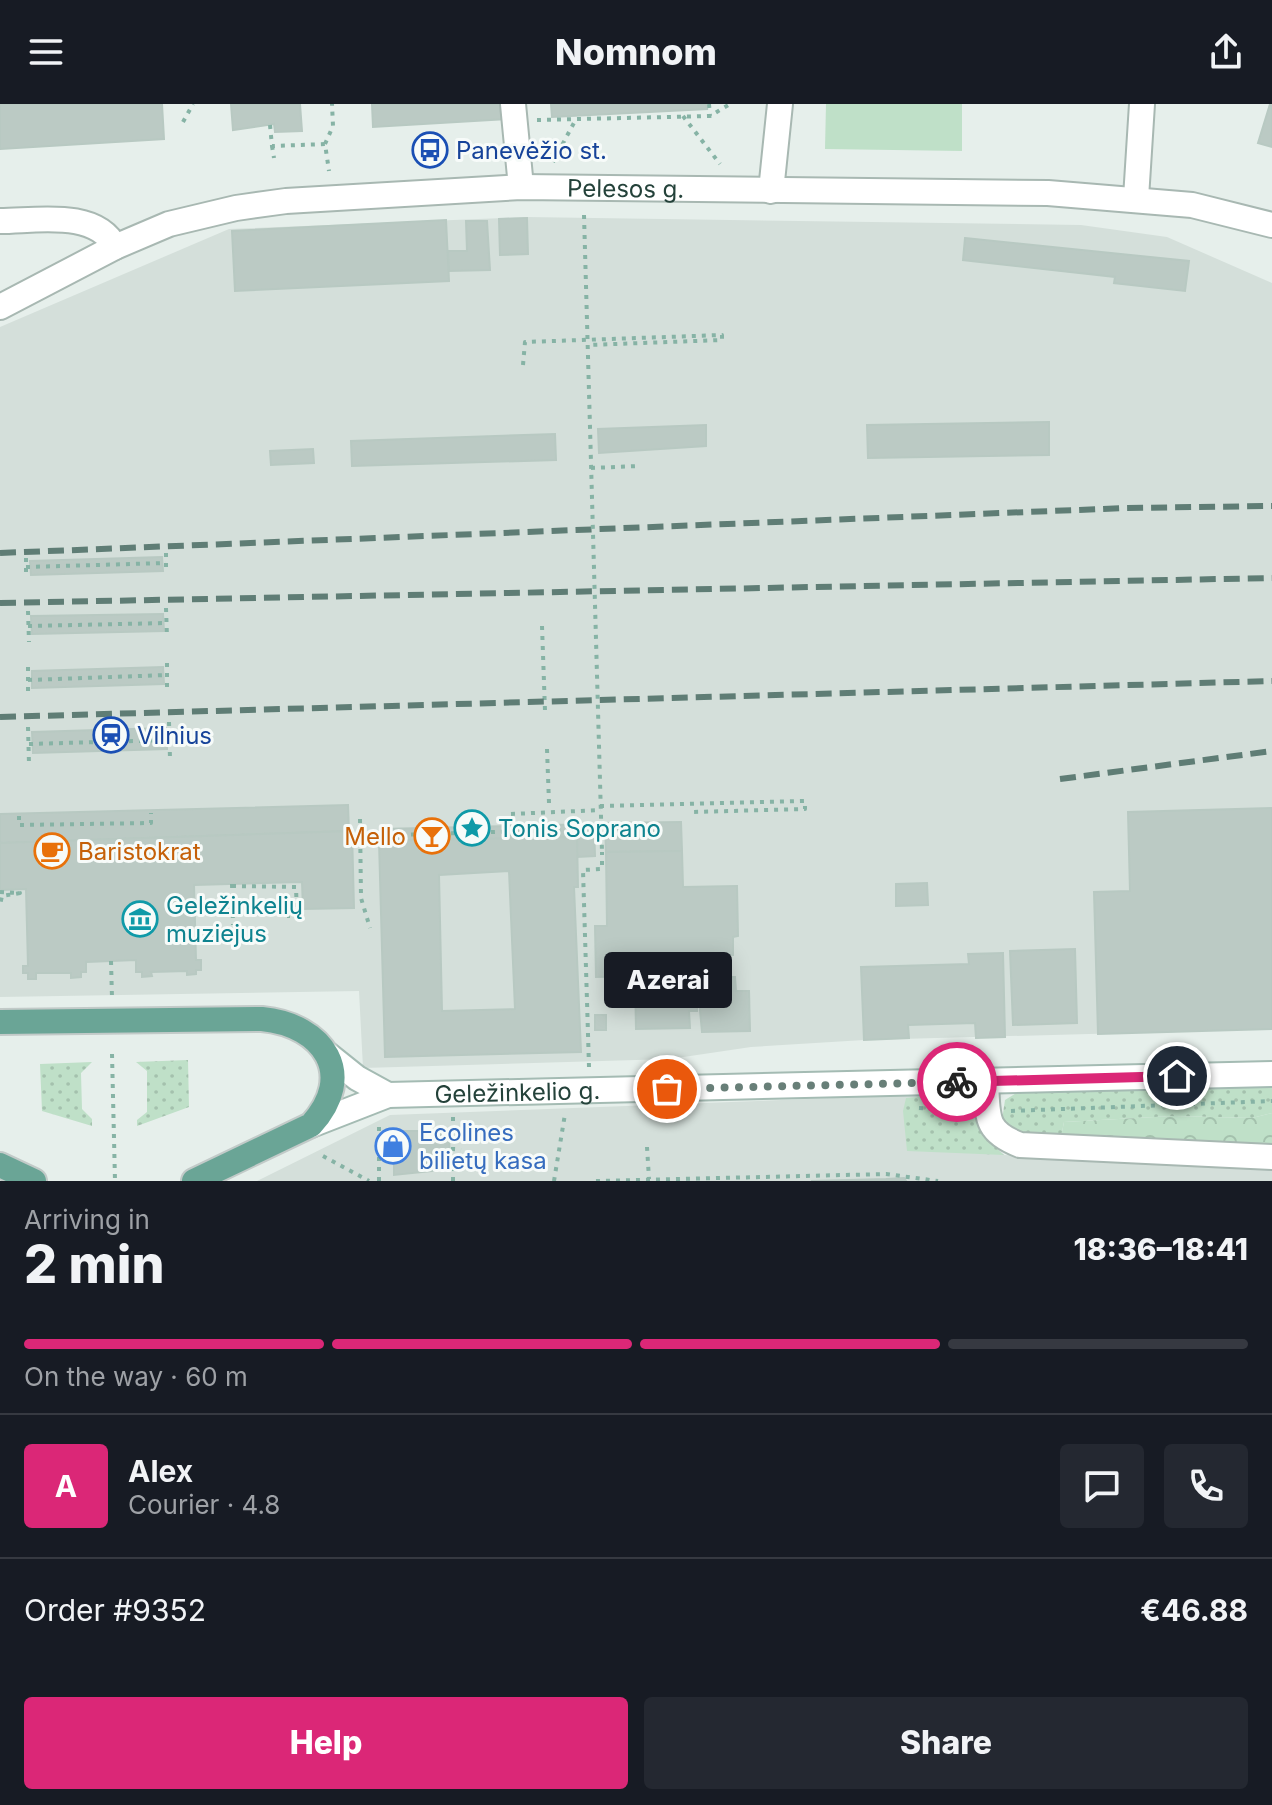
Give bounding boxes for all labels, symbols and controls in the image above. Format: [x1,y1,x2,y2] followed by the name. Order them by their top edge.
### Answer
[24,30,68,74] icon: menu
[555,30,717,74] text: Nomnom
[1204,30,1248,74] icon: share
[411,131,449,169] bus stop icon: Panevėžio st.
[456,136,607,165] place label: Panevėžio st.
[567,173,685,203] street label: Pelesos g.
[92,716,130,754] station icon: Vilnius
[137,721,212,750] place label: Vilnius
[453,809,491,847] place icon: Tonis Soprano
[498,814,661,843] place label: Tonis Soprano
[413,817,451,855] bar icon: Mello
[344,822,406,851] place label: Mello
[33,832,71,870] cafe icon: Baristokrat
[78,837,201,866] place label: Baristokrat
[166,891,303,948] place label: Geležinkelių muziejus
[121,900,159,938] museum icon: Geležinkelių muziejus
[603,953,731,1009] callout: Azerai
[626,964,710,995] text: Azerai
[917,1042,997,1122] courier
[1143,1042,1211,1110] pin
[1155,1054,1199,1098] icon: home
[633,1055,701,1123] pin
[935,1060,979,1104] icon: bike
[645,1067,689,1111] icon: bag
[434,1075,600,1108] street label: Geležinkelio g.
[419,1118,547,1175] place label: Ecolines bilietų kasa
[374,1127,412,1165] shop icon: Ecolines bilietų kasa
[24,1204,150,1235] text: Arriving in
[1073,1231,1248,1267] text: 18:36–18:41
[24,1233,165,1296] text: 2 min
[24,1361,248,1392] text: On the way · 60 m
[1060,1444,1144,1528] button: chat
[1164,1444,1248,1528] button: phone
[128,1453,193,1489] text: Alex
[55,1468,77,1504] text: A
[128,1489,280,1520] text: Courier · 4.8
[24,1592,206,1628] text: Order #9352
[1140,1592,1248,1628] text: €46.88
[24,1697,628,1789] button: Help
[644,1697,1248,1789] button: Share

